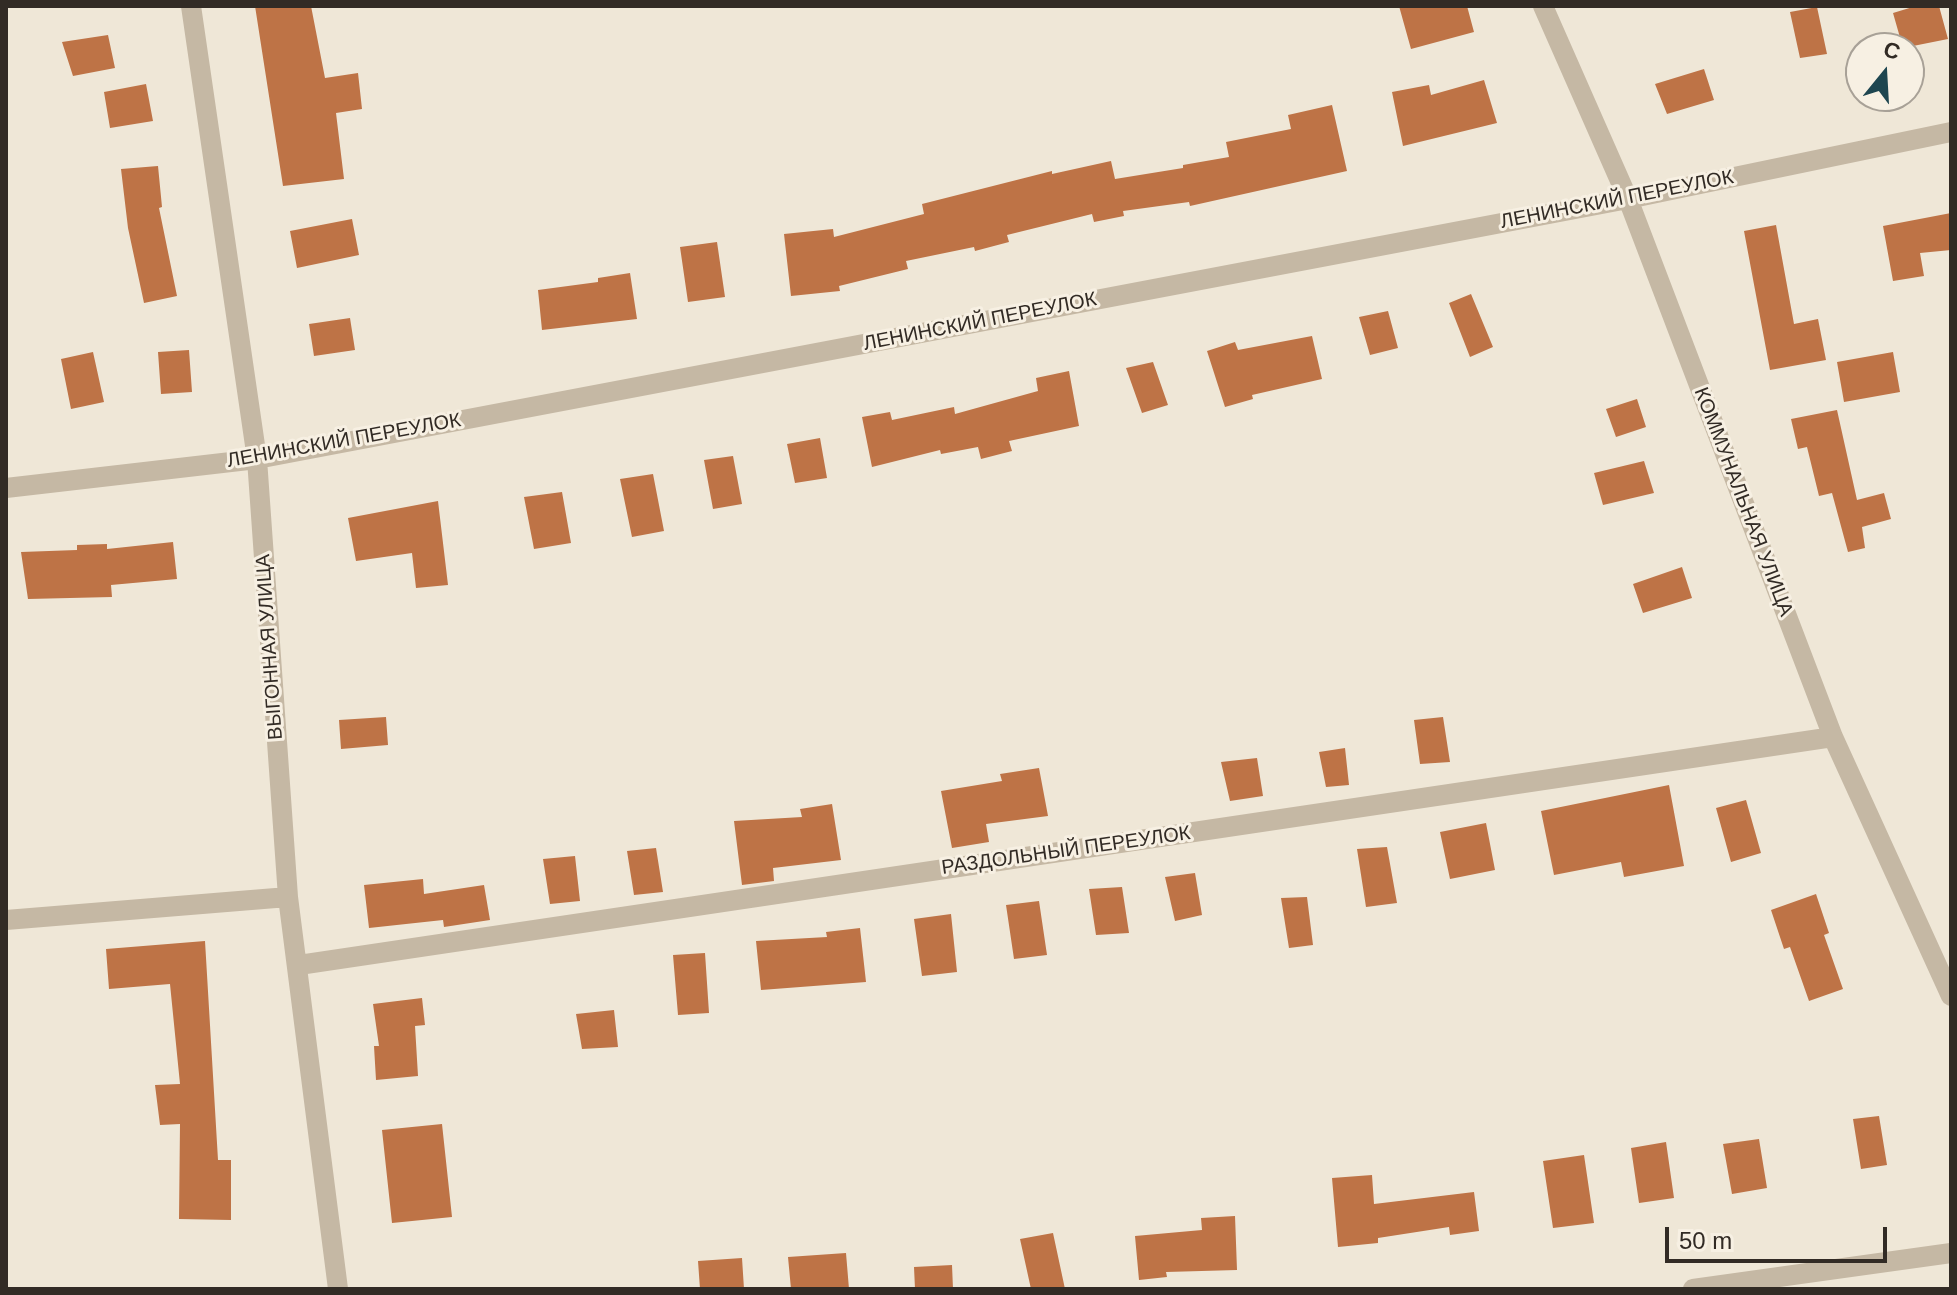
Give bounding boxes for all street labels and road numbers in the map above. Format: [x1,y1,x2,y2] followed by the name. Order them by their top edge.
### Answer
[1498,166,1736,234] street label: ЛЕНИНСКИЙ ПЕРЕУЛОК
[861,288,1099,356] street label: ЛЕНИНСКИЙ ПЕРЕУЛОК
[1688,384,1798,620] street label: КОММУНАЛЬНАЯ УЛИЦА
[225,409,463,473] street label: ЛЕНИНСКИЙ ПЕРЕУЛОК
[252,553,288,741] street label: ВЫГОННАЯ УЛИЦА
[940,822,1192,880] street label: РАЗДОЛЬНЫЙ ПЕРЕУЛОК

